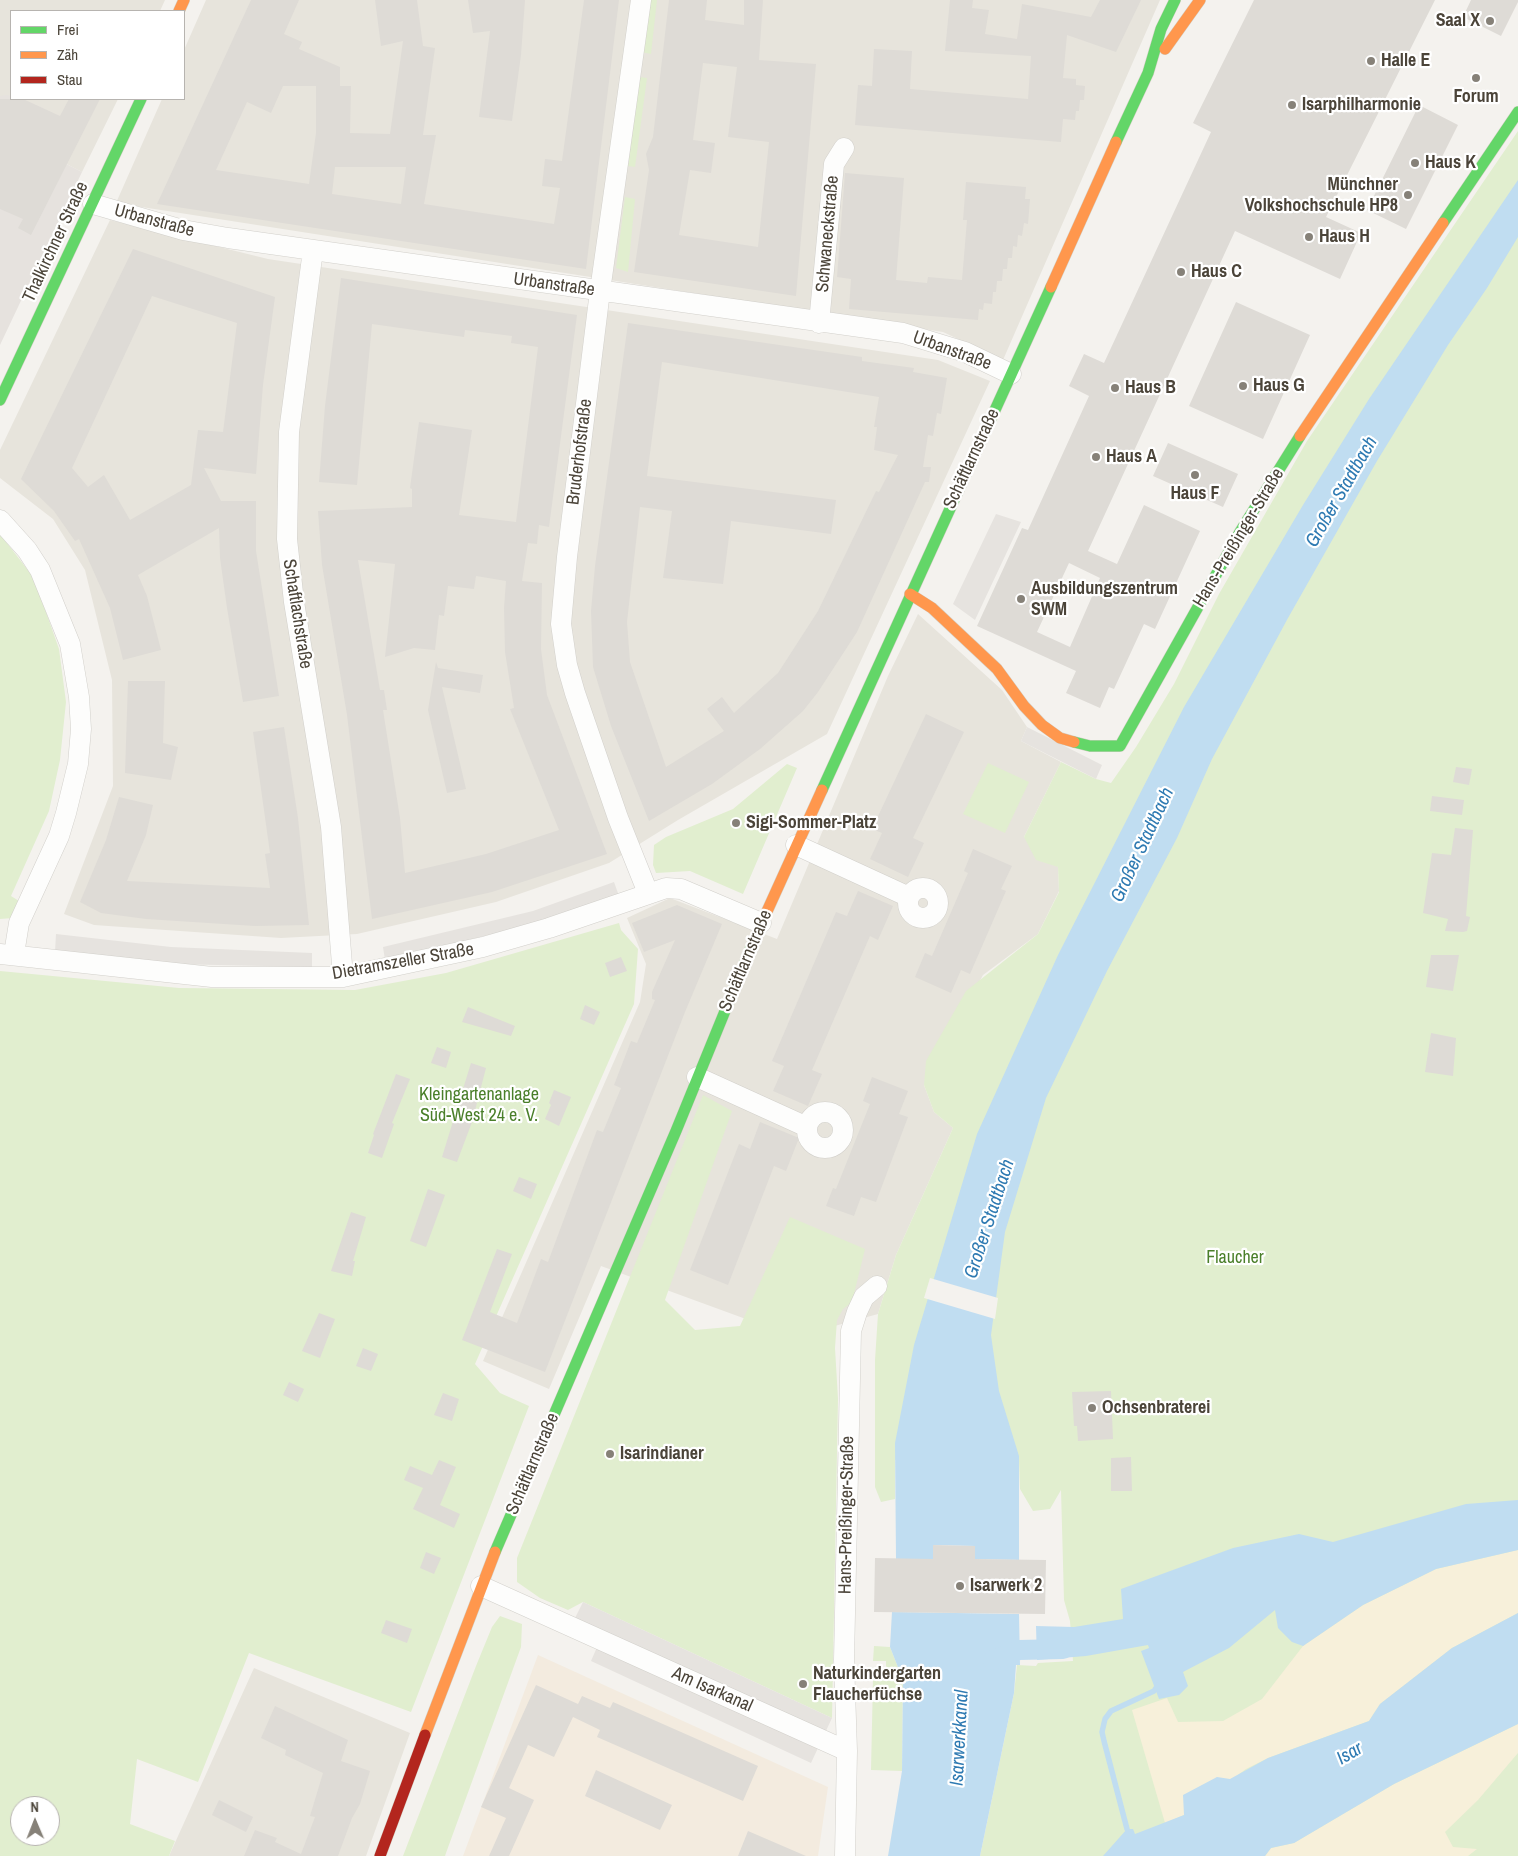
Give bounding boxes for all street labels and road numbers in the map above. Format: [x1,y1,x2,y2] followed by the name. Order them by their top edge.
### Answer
[812,175,844,293] street label: Schwaneckstraße
[19,178,93,306] street label: Thalkirchner Straße
[112,200,196,242] street label: Urbanstraße
[512,269,596,301] street label: Urbanstraße
[910,327,994,375] street label: Urbanstraße
[563,398,597,506] street label: Bruderhofstraße
[939,405,1005,513] street label: Schäftlarnstraße
[1189,465,1289,611] street label: Hans-Preißinger-Straße
[278,558,316,670] street label: Schaftlachstraße
[715,907,777,1015] street label: Schäftlarnstraße
[330,939,476,985] street label: Dietramszeller Straße
[502,1410,564,1518] street label: Schäftlarnstraße
[835,1436,859,1594] street label: Hans-Preißinger-Straße
[668,1663,756,1717] street label: Am Isarkanal

